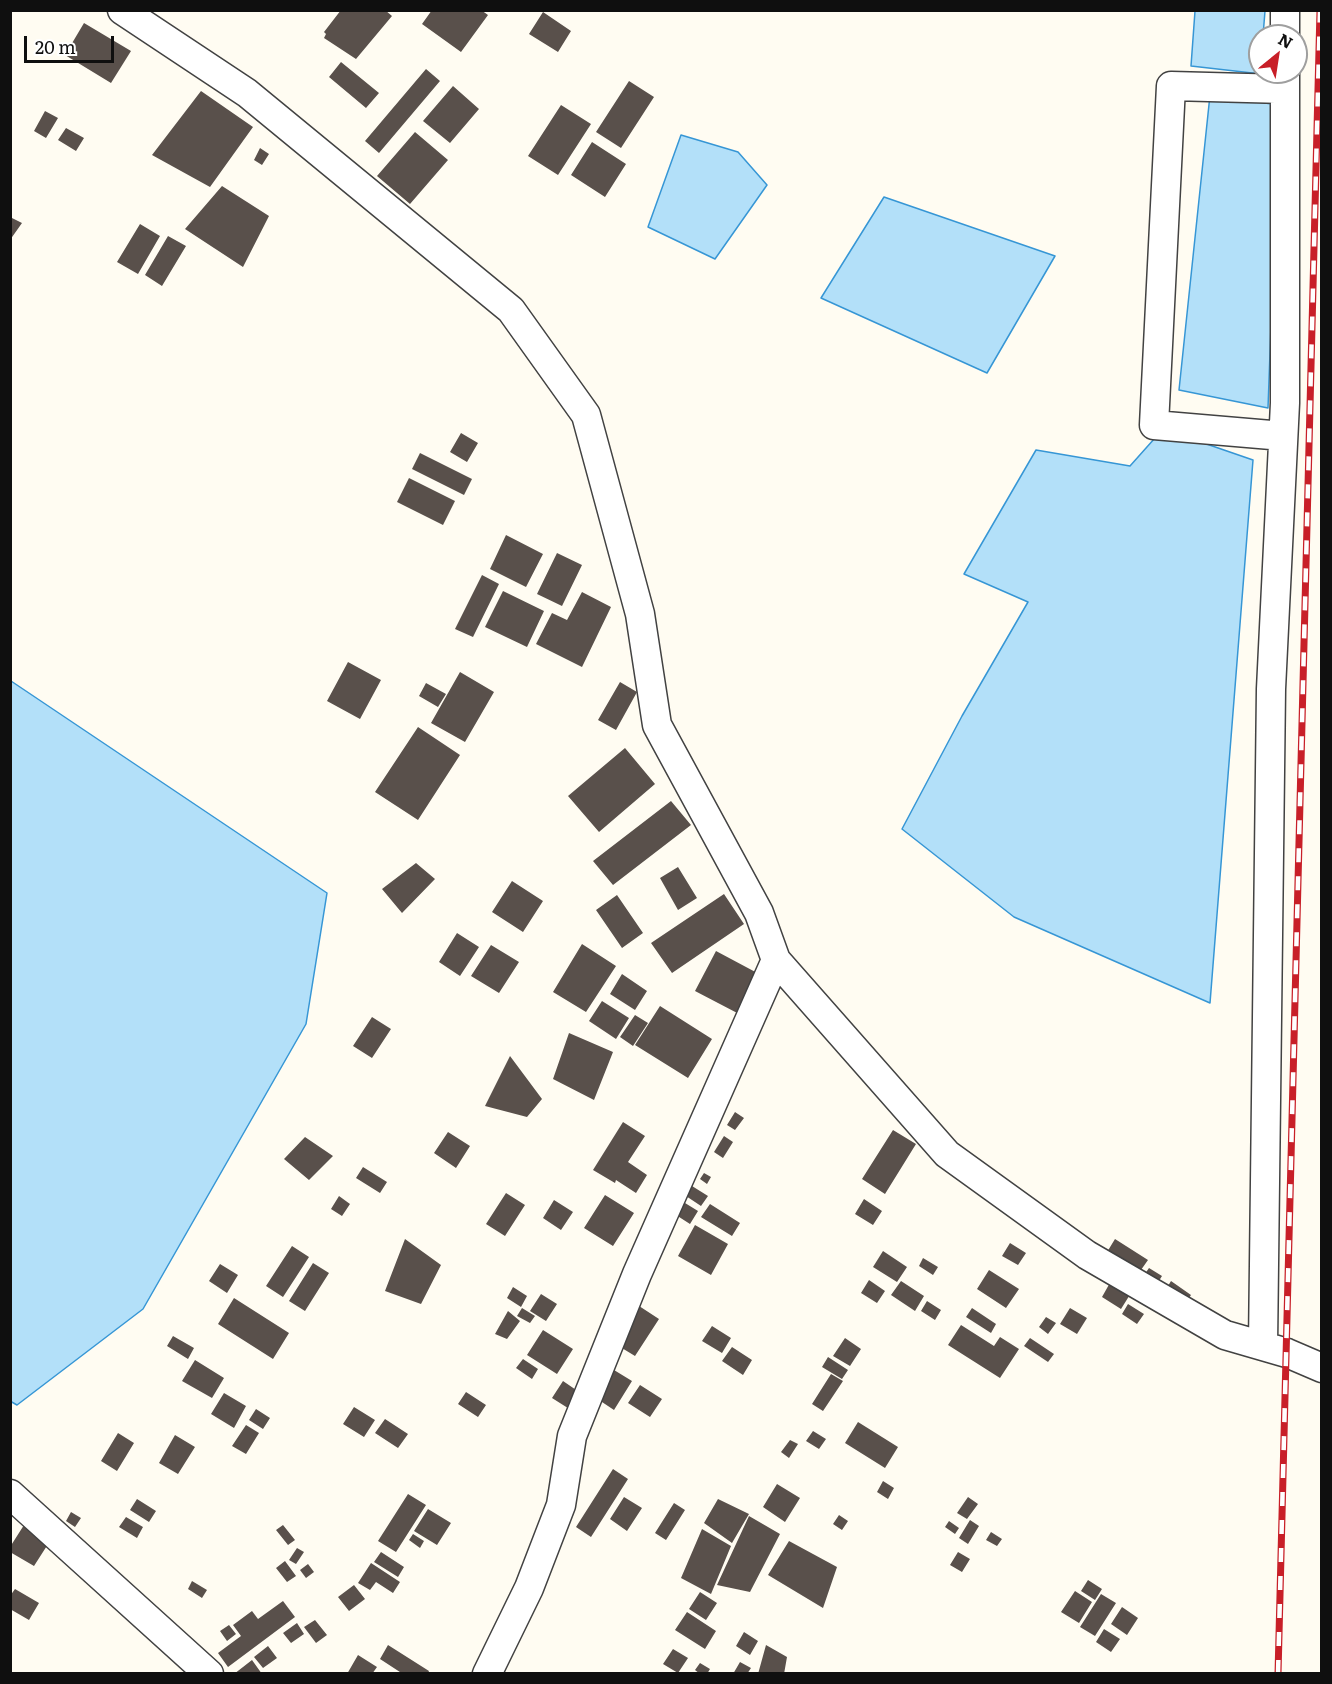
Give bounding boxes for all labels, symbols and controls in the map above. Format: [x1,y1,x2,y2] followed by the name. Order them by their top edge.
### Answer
[27,24,117,62] scale bar
[1248,24,1308,84] north arrow
[1274,26,1298,54] text: N
[35,33,76,60] text: 20 m

